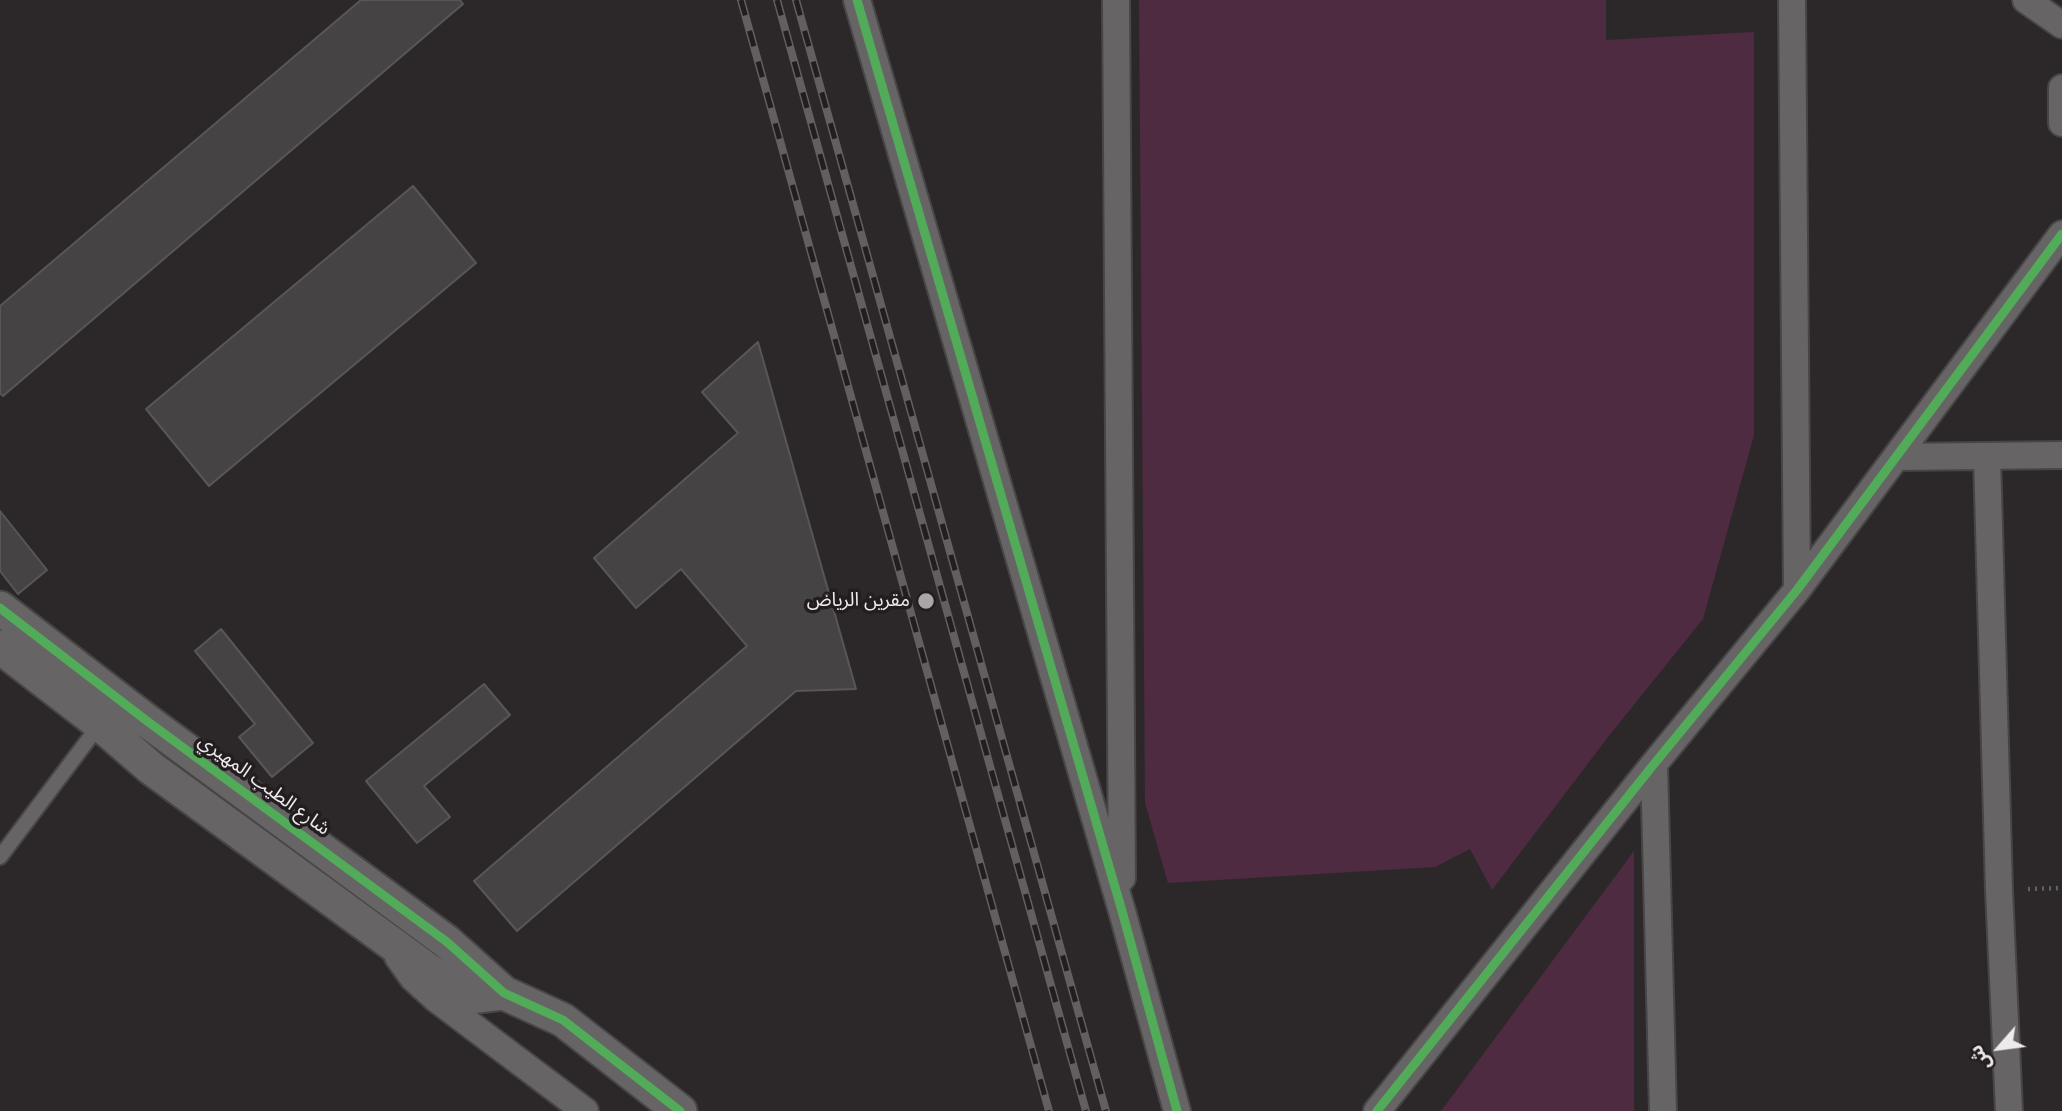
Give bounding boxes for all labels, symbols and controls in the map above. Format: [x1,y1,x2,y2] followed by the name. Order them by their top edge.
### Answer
[807,590,910,612] place label: مقرين الرياض
[916,591,936,611] marker: مقرين الرياض
[194,730,334,840] street label: شارع الطيب المهيري
[1964,1013,2034,1083] north arrow
[1964,1041,1996,1075] text: ش

